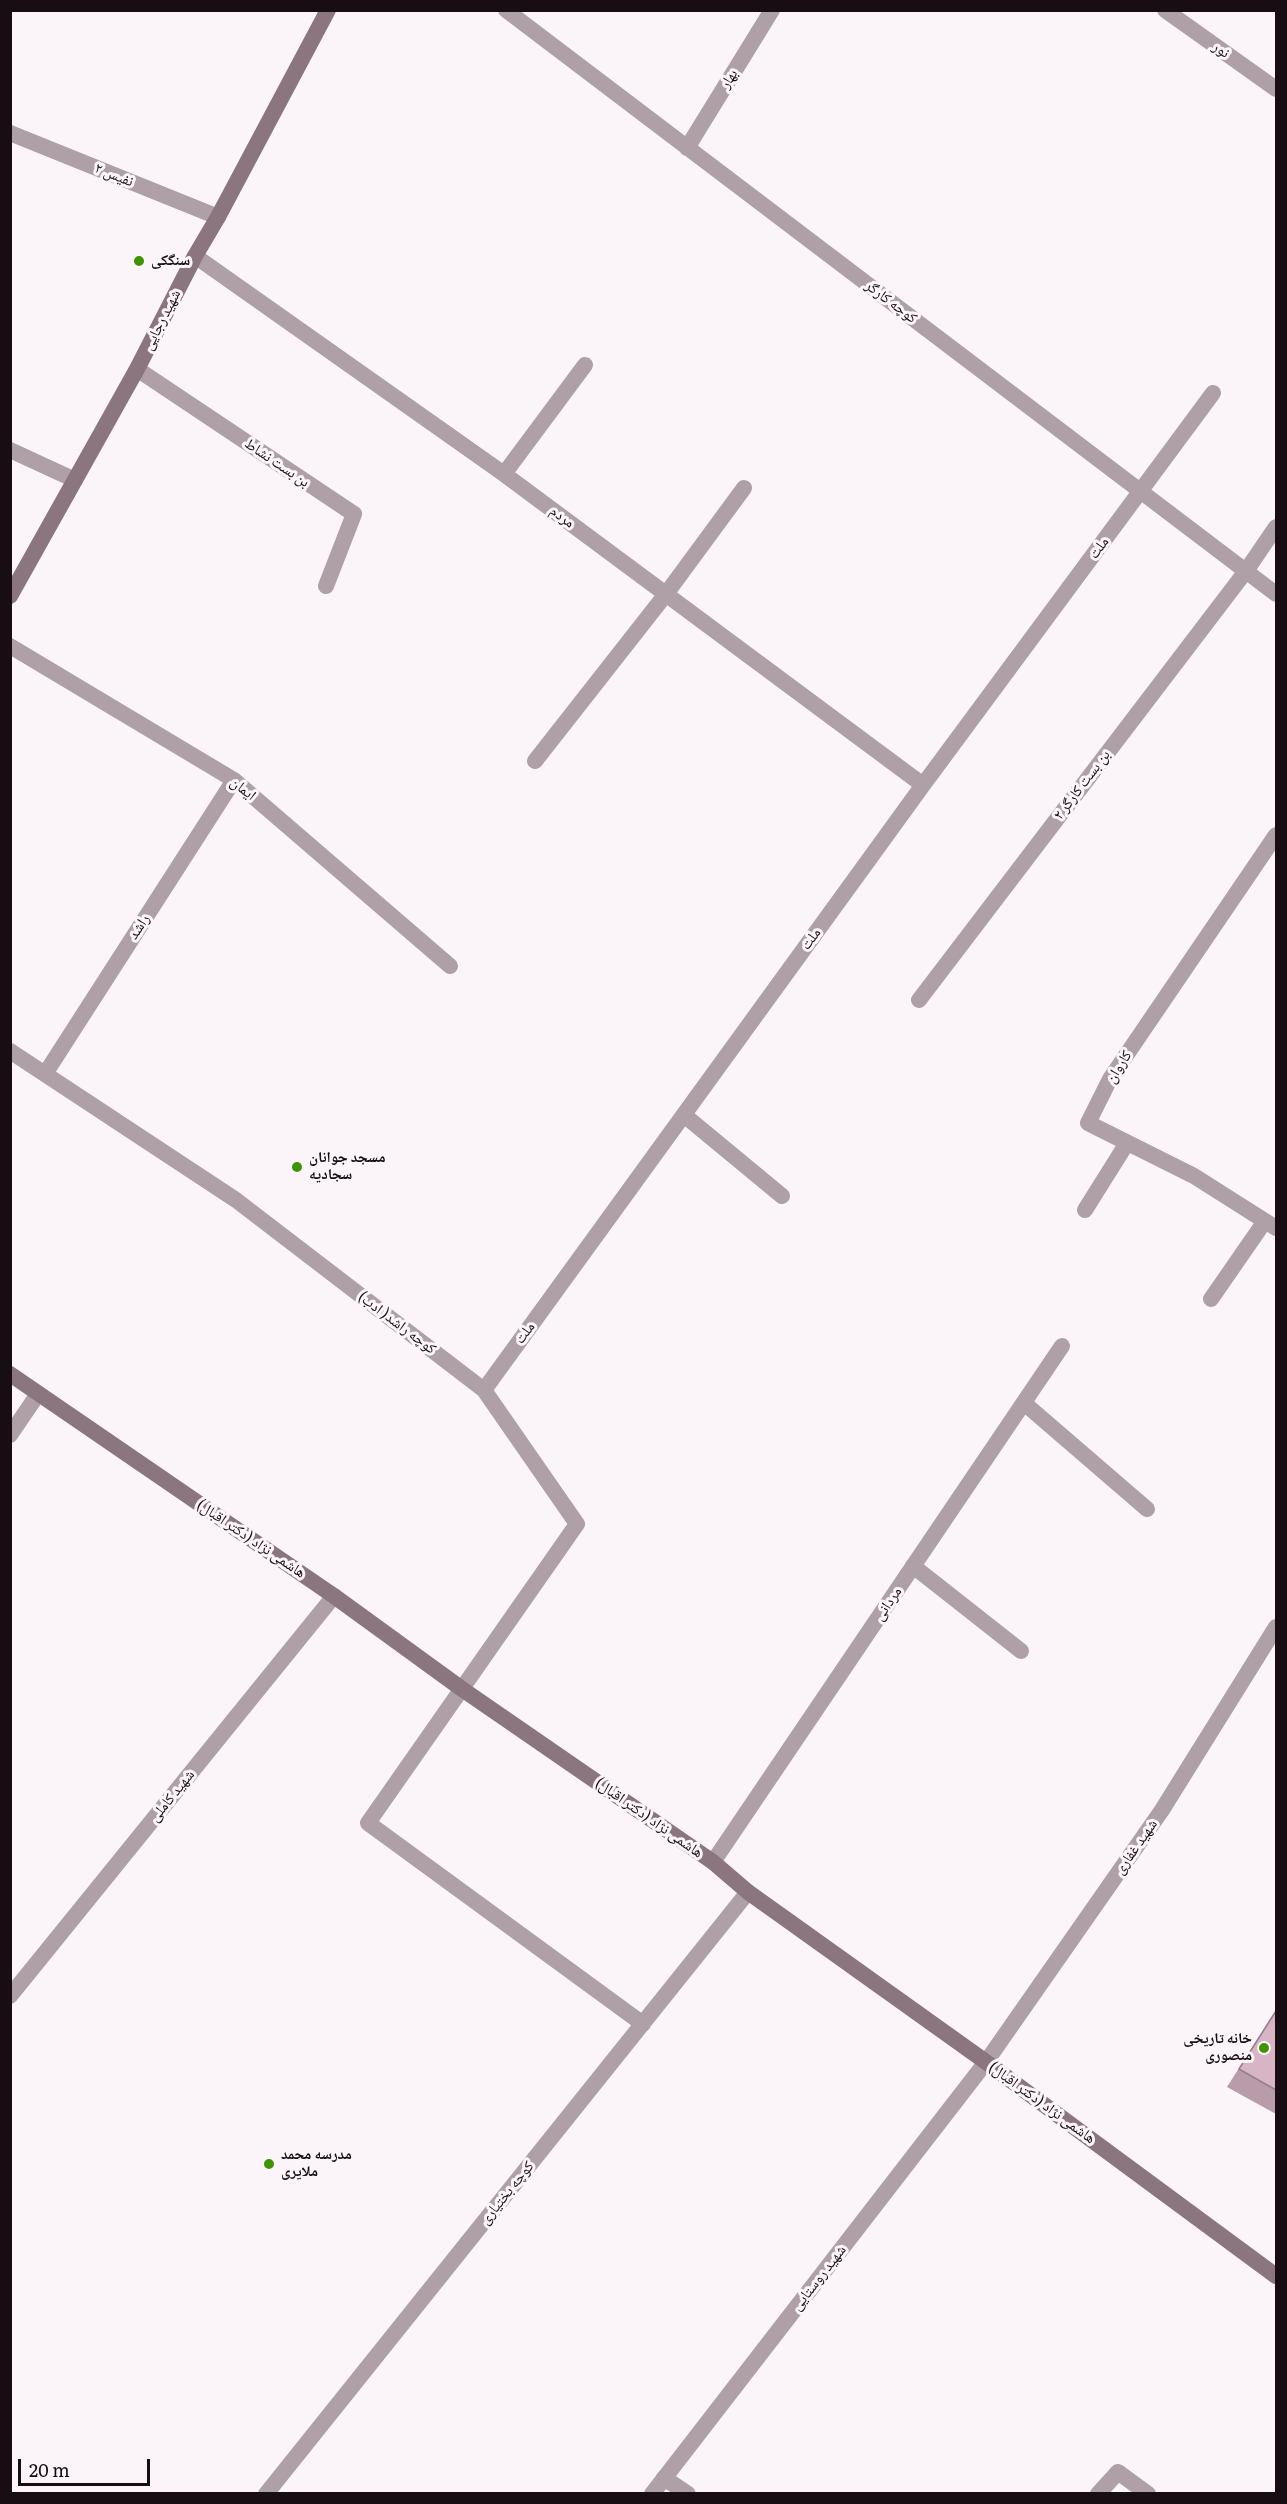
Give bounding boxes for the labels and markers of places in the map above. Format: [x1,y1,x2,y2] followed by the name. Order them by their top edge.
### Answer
[151,252,190,270] place label: سنگکی
[132,254,146,268] marker: سنگکی
[309,1149,385,1184] place label: مسجد جوانان سجادیه
[290,1160,304,1174] marker: مسجد جوانان سجادیه
[1183,2030,1252,2065] place label: خانه تاریخی منصوری
[1257,2041,1271,2055] marker: خانه تاریخی منصوری
[281,2146,352,2181] place label: مدرسه محمد ملایری
[262,2157,276,2171] marker: مدرسه محمد ملایری

